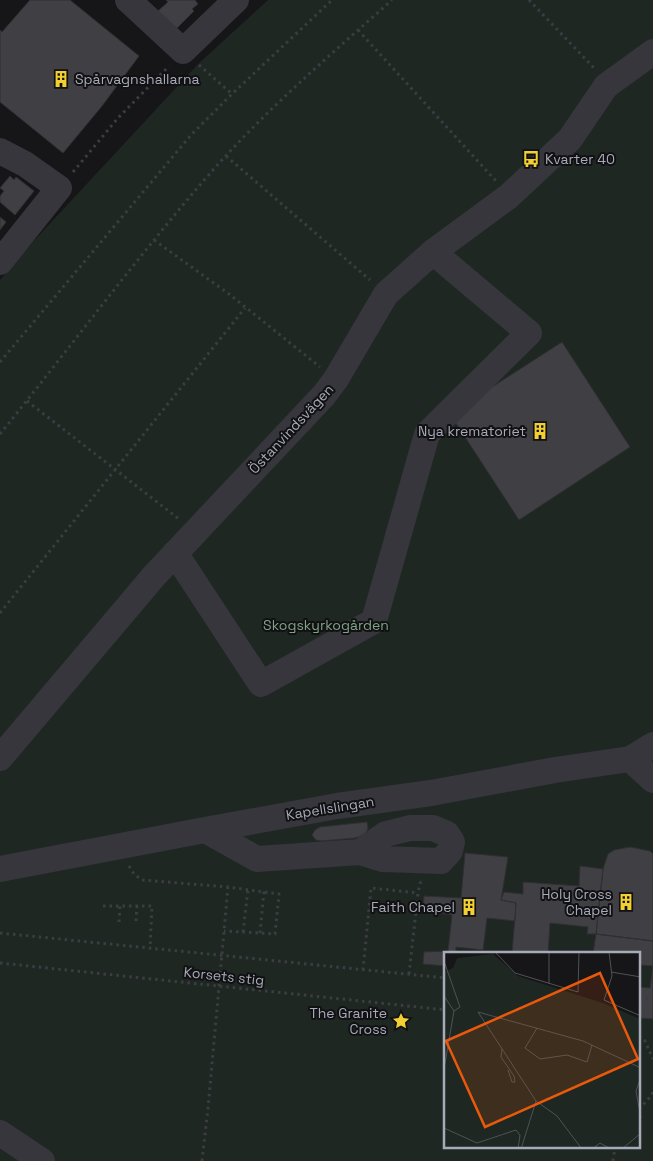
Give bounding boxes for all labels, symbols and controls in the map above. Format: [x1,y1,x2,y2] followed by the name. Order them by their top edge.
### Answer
[51,69,71,89] building icon: Spårvagnshallarna
[75,70,200,88] place label: Spårvagnshallarna
[521,149,541,169] bus stop icon: Kvarter 40
[545,150,615,168] place label: Kvarter 40
[245,380,337,478] street label: Östanvindsvägen
[530,421,550,441] building icon: Nya krematoriet
[418,422,526,440] place label: Nya krematoriet
[263,616,389,634] park label: Skogskyrkogården
[285,792,375,824] street label: Kapellslingan
[541,885,612,919] place label: Holy Cross Chapel
[616,892,636,912] building icon: Holy Cross Chapel
[459,897,479,917] building icon: Faith Chapel
[371,898,455,916] place label: Faith Chapel
[444,952,640,1148] inset map
[183,963,265,989] street label: Korsets stig
[309,1004,387,1038] place label: The Granite Cross
[391,1011,411,1031] place icon: The Granite Cross

